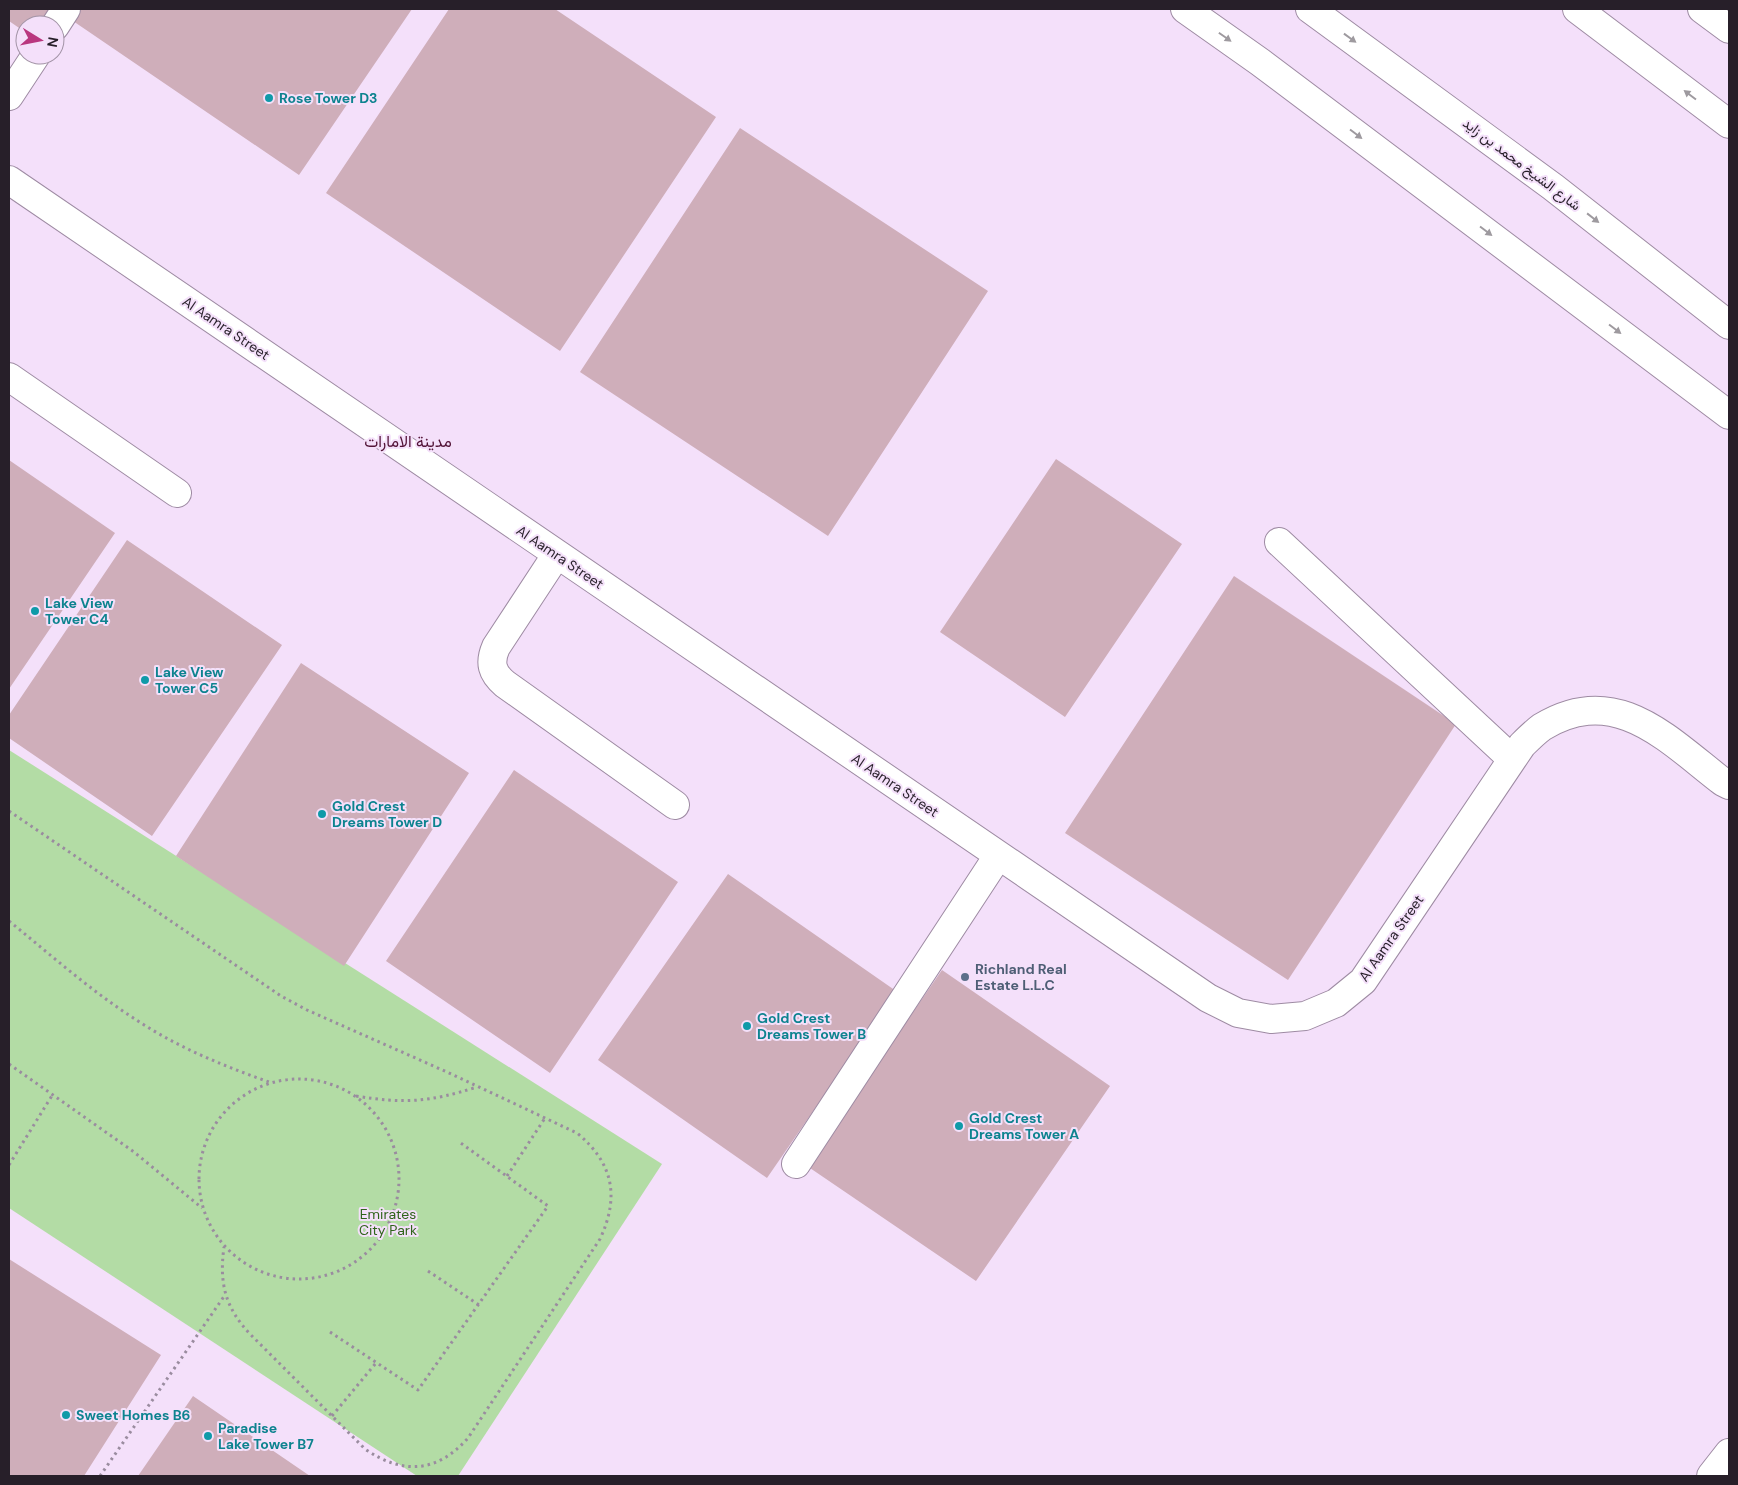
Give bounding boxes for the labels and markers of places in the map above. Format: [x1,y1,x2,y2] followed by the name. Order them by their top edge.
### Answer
[279,89,378,107] place label: Rose Tower D3
[263,92,275,104] marker: Rose Tower D3
[45,594,114,628] place label: Lake View Tower C4
[29,605,41,617] marker: Lake View Tower C4
[155,663,224,697] place label: Lake View Tower C5
[139,674,151,686] marker: Lake View Tower C5
[332,797,442,831] place label: Gold Crest Dreams Tower D
[316,808,328,820] marker: Gold Crest Dreams Tower D
[975,960,1067,994] place label: Richland Real Estate L.L.C
[959,971,971,983] marker: Richland Real Estate L.L.C
[757,1009,866,1043] place label: Gold Crest Dreams Tower B
[741,1020,753,1032] marker: Gold Crest Dreams Tower B
[969,1109,1079,1143] place label: Gold Crest Dreams Tower A
[953,1120,965,1132] marker: Gold Crest Dreams Tower A
[76,1406,191,1424] place label: Sweet Homes B6
[60,1409,72,1421] marker: Sweet Homes B6
[218,1419,314,1453] place label: Paradise Lake Tower B7
[202,1430,214,1442] marker: Paradise Lake Tower B7

